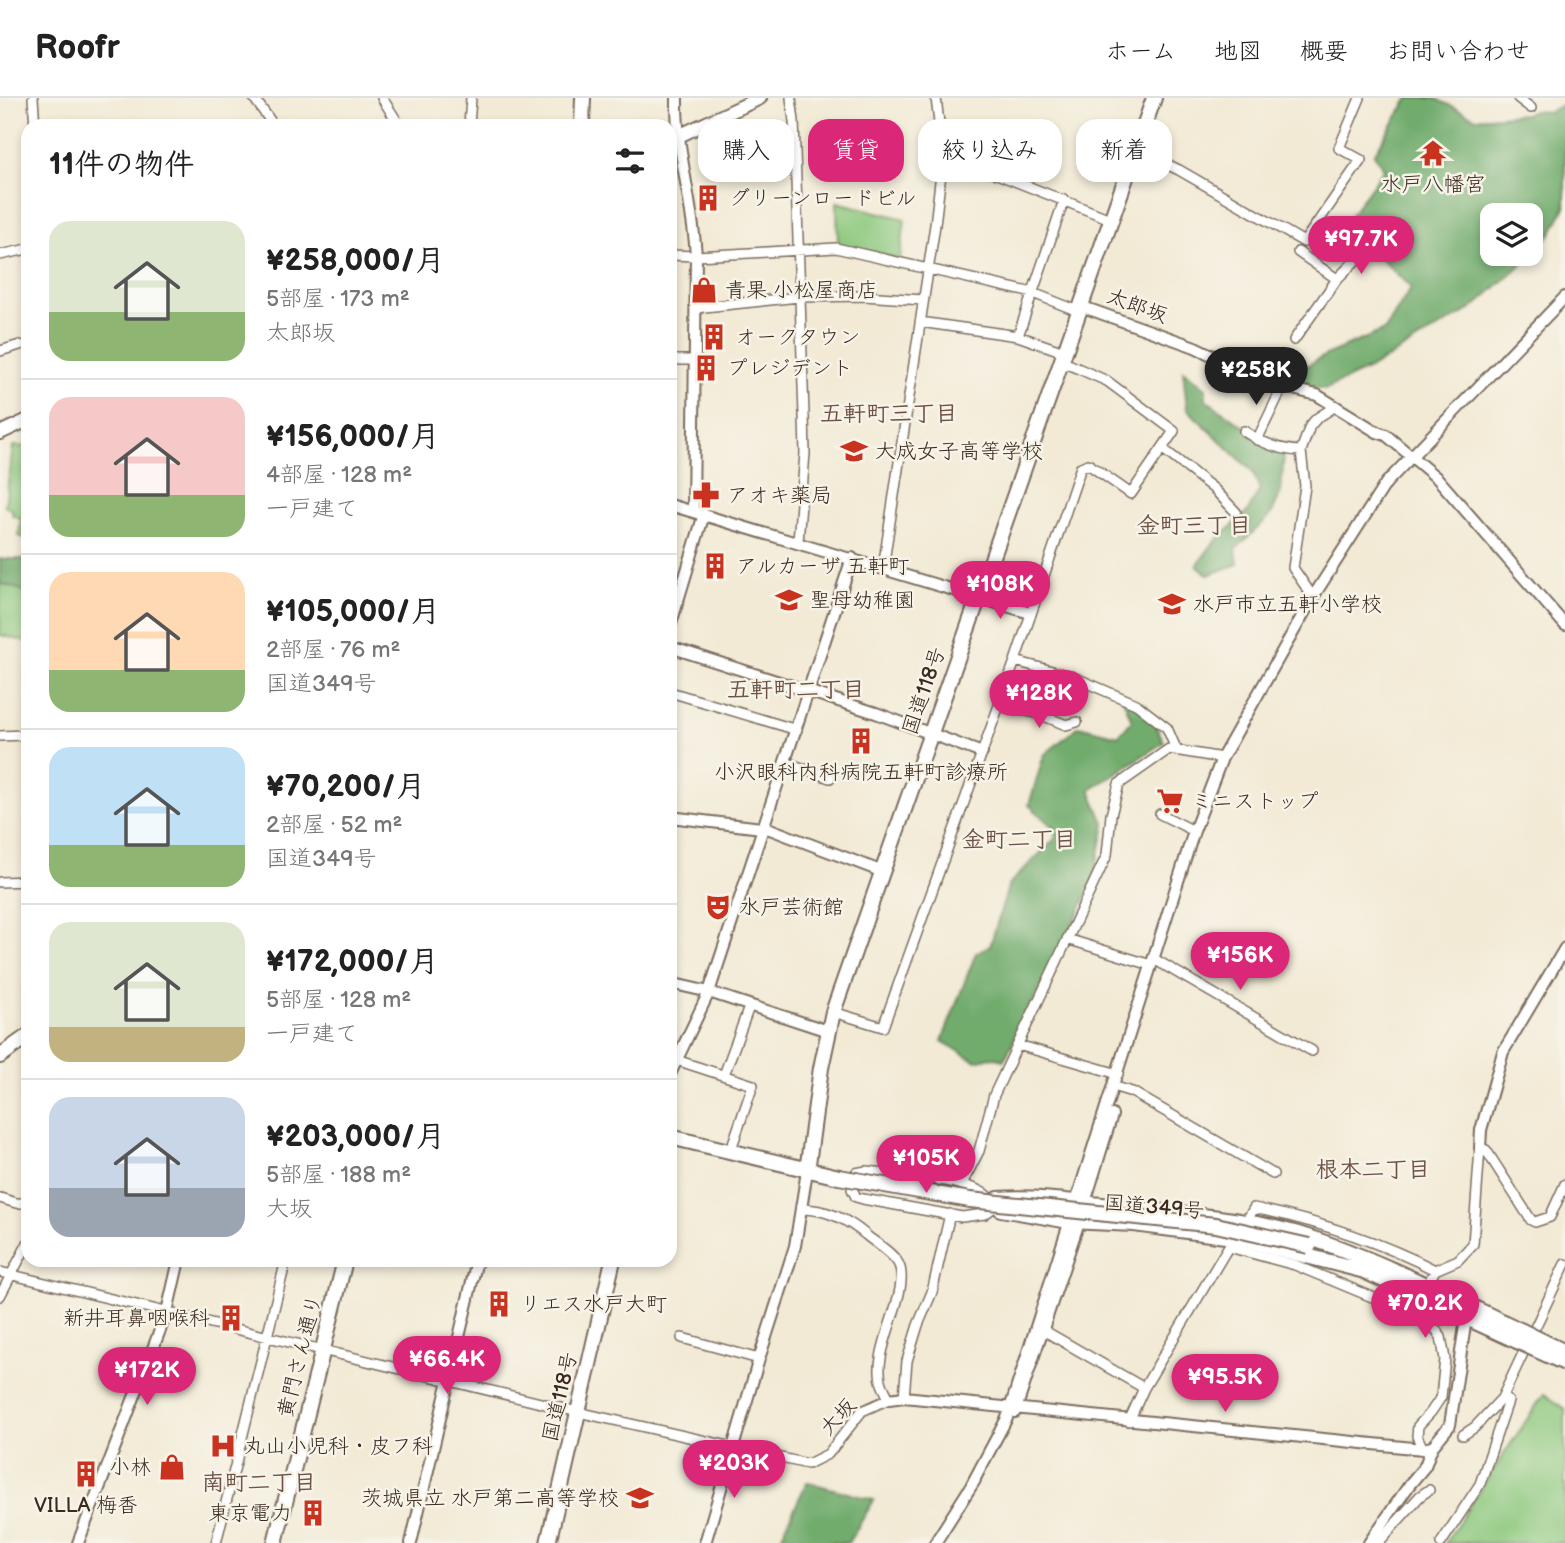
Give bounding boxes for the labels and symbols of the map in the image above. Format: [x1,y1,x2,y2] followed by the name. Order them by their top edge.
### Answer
[1418,138,1448,168] temple icon: 水戸八幡宮
[1381,172,1486,197] place label: 水戸八幡宮
[693,183,723,213] building icon: グリーンロードビル
[729,186,916,211] place label: グリーンロードビル
[1304,216,1418,276] pin: ¥97.7K
[689,275,719,305] shop icon: 青果 小松屋商店
[725,278,878,303] place label: 青果 小松屋商店
[1103,283,1171,329] street label: 太郎坂
[699,322,729,352] building icon: オークタウン
[735,325,861,350] place label: オークタウン
[1207,348,1305,407] pin: ¥258K
[691,353,721,383] building icon: プレジデント
[727,356,853,381] place label: プレジデント
[820,400,958,428] district label: 五軒町三丁目
[839,436,869,466] school or university icon: 大成女子高等学校
[875,439,1043,464] place label: 大成女子高等学校
[691,480,721,510] pharmacy icon: アオキ薬局
[727,483,832,508] place label: アオキ薬局
[1137,512,1252,540] district label: 金町三丁目
[700,551,730,581] building icon: アルカーザ 五軒町
[736,554,909,579] place label: アルカーザ 五軒町
[951,561,1049,621] pin: ¥108K
[774,585,804,615] school or university icon: 聖母幼稚園
[810,588,915,613] place label: 聖母幼稚園
[1157,589,1187,619] school or university icon: 水戸市立五軒小学校
[1193,592,1382,617] place label: 水戸市立五軒小学校
[897,644,951,738] street label: 国道118号
[990,670,1088,730] pin: ¥128K
[727,676,865,704] district label: 五軒町二丁目
[846,726,876,756] building icon: 小沢眼科内科病院五軒町診療所
[714,760,1008,785] place label: 小沢眼科内科病院五軒町診療所
[1155,786,1185,816] supermarket icon: ミニストップ
[1191,789,1319,814] place label: ミニストップ
[962,826,1077,854] district label: 金町二丁目
[703,892,733,922] theatre icon: 水戸芸術館
[739,895,844,920] place label: 水戸芸術館
[1191,932,1289,992] pin: ¥156K
[877,1136,975,1195] pin: ¥105K
[1316,1156,1431,1184] district label: 根本二丁目
[1103,1190,1205,1224] street label: 国道349号
[1368,1280,1482,1340] pin: ¥70.2K
[484,1289,514,1319] building icon: リエス水戸大町
[273,1292,327,1420] street label: 黄門さん通り
[520,1292,667,1317] place label: リエス水戸大町
[216,1303,246,1333] building icon: 新井耳鼻咽喉科
[63,1306,210,1331] place label: 新井耳鼻咽喉科
[390,1336,504,1396] pin: ¥66.4K
[98,1348,196,1407] pin: ¥172K
[538,1350,582,1444] street label: 国道118号
[1168,1354,1282,1414] pin: ¥95.5K
[815,1393,861,1441] street label: 大坂
[208,1431,238,1461] hospital icon: 丸山小児科・皮フ科
[244,1434,433,1459] place label: 丸山小児科・皮フ科
[685,1440,783,1500] pin: ¥203K
[157,1452,187,1482] shop icon: 小林
[109,1455,151,1480] place label: 小林
[71,1459,101,1489] building icon: VILLA 梅香
[202,1469,317,1497] district label: 南町二丁目
[625,1483,655,1513] school or university icon: 茨城県立 水戸第二高等学校
[361,1486,619,1511] place label: 茨城県立 水戸第二高等学校
[34,1493,138,1518] place label: VILLA 梅香
[298,1498,328,1528] building icon: 東京電力
[208,1501,292,1526] place label: 東京電力

